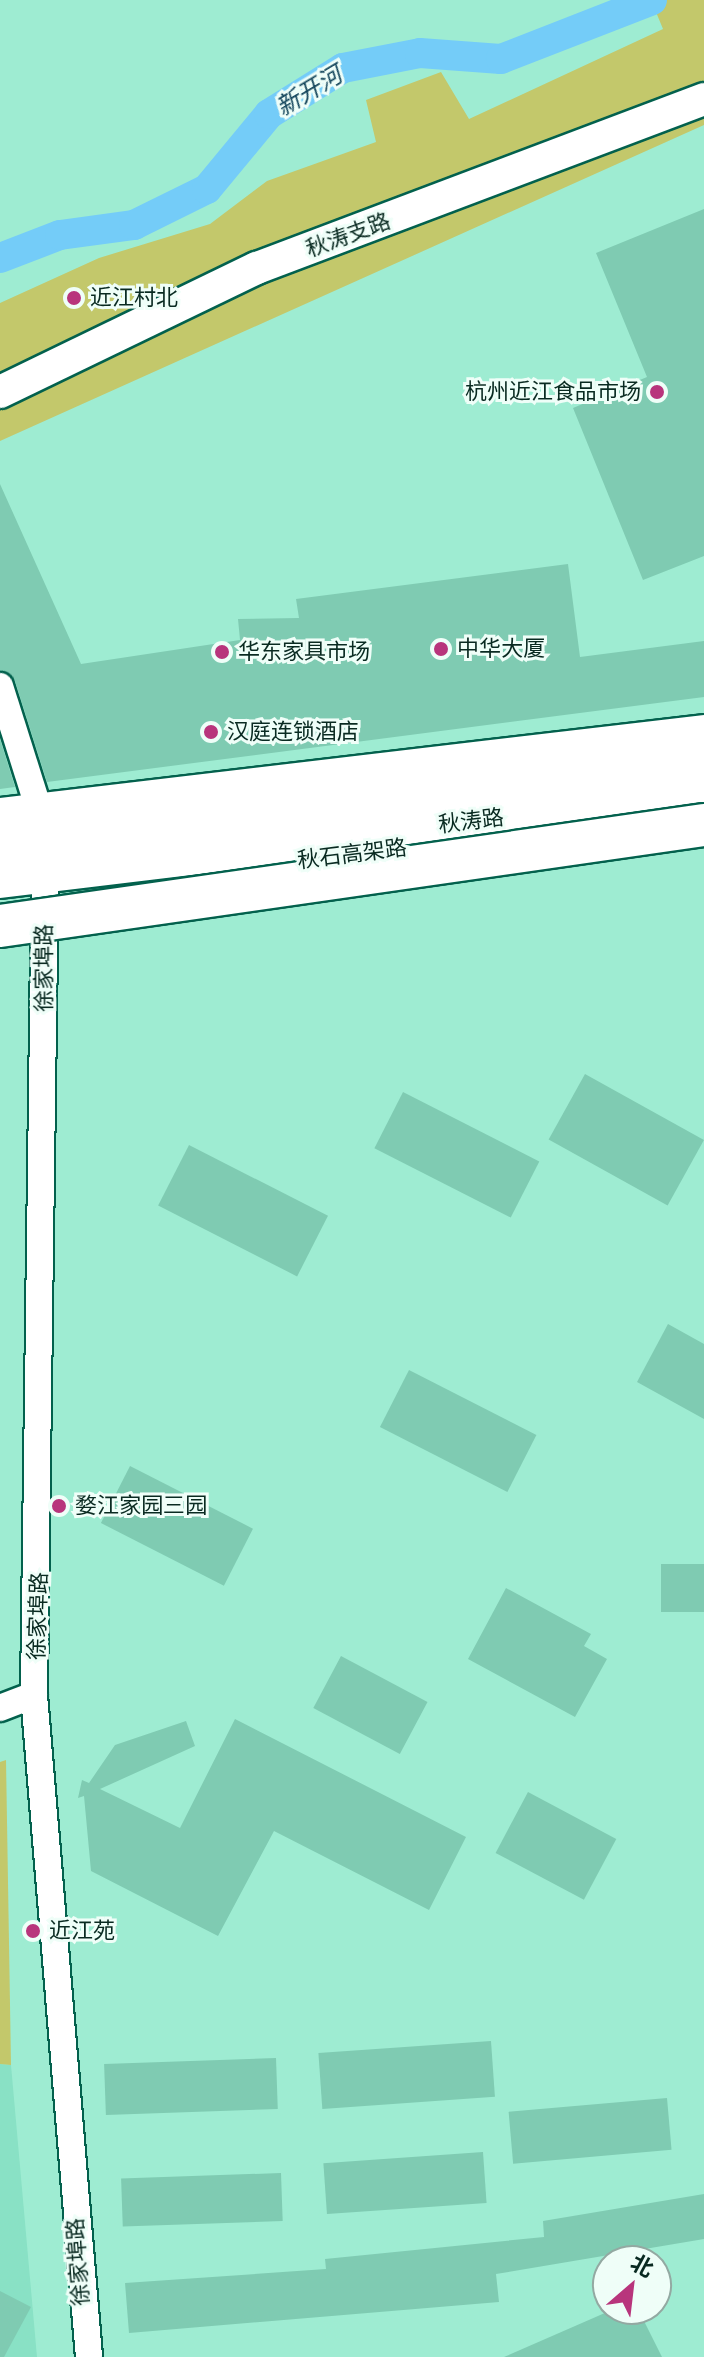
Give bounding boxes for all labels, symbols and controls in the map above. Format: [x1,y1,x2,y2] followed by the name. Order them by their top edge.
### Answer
[271,60,347,122] water label: 新开河
[302,208,394,262] street label: 秋涛支路
[90,285,178,311] place label: 近江村北
[65,289,83,307] marker: 近江村北
[465,379,641,405] place label: 杭州近江食品市场
[648,383,666,401] marker: 杭州近江食品市场
[457,636,545,662] place label: 中华大厦
[238,639,370,665] place label: 华东家具市场
[432,640,450,658] marker: 中华大厦
[213,643,231,661] marker: 华东家具市场
[227,719,359,745] place label: 汉庭连锁酒店
[202,723,220,741] marker: 汉庭连锁酒店
[437,804,505,838] street label: 秋涛路
[296,834,408,874] street label: 秋石高架路
[31,924,57,1012] street label: 徐家埠路
[75,1493,207,1519] place label: 婺江家园三园
[50,1497,68,1515] marker: 婺江家园三园
[23,1572,53,1660] street label: 徐家埠路
[49,1918,115,1944] place label: 近江苑
[24,1922,42,1940] marker: 近江苑
[62,2217,94,2307] street label: 徐家埠路
[592,2245,672,2325] north arrow
[626,2249,658,2282] text: 北

